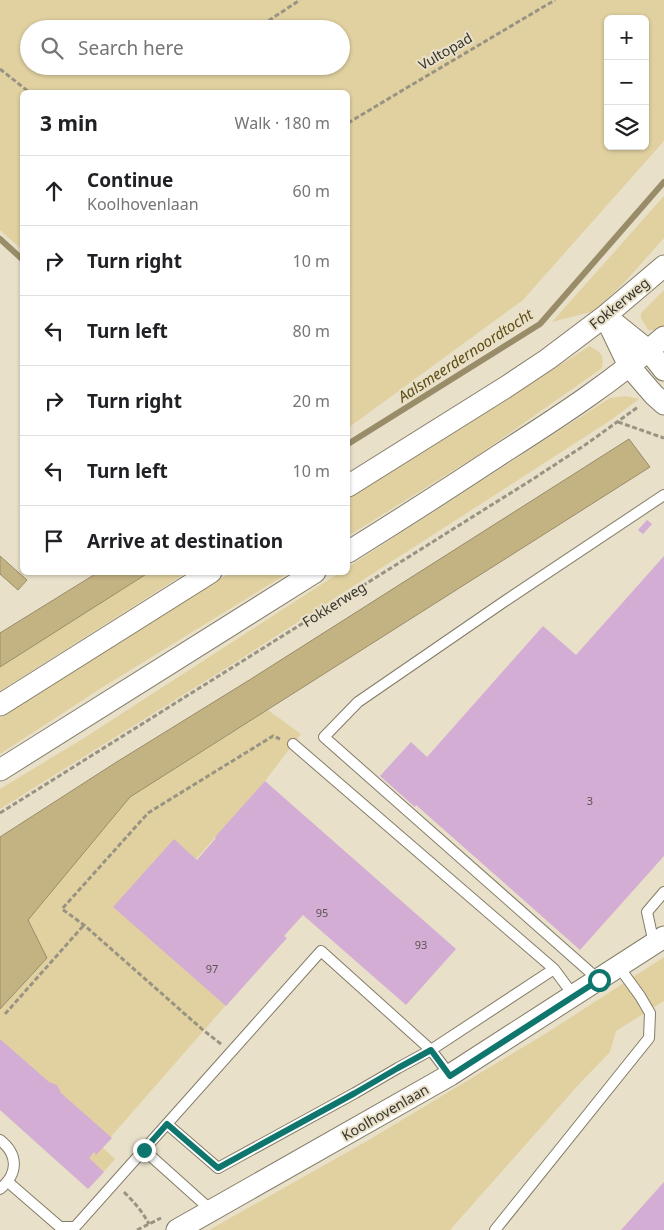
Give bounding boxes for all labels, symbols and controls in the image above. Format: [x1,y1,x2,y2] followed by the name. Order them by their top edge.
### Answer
[604,15,649,150] map controls
[604,15,649,60] button: +
[20,20,350,75] search box
[415,28,475,74] street label: Vultopad
[38,34,66,62] icon: search
[78,35,184,61] text: Search here
[604,60,649,105] button: −
[604,105,649,150] button: layers
[40,109,98,137] text: 3 min
[235,112,330,134] text: Walk · 180 m
[87,167,173,193] text: Continue
[40,177,68,205] icon: ahead
[293,180,330,202] text: 60 m
[87,193,199,215] text: Koolhovenlaan
[40,247,68,275] icon: right
[87,248,182,274] text: Turn right
[293,250,330,272] text: 10 m
[585,273,653,333] street label: Fokkerweg
[393,303,537,407] water label: Aalsmeerdernoordtocht
[40,317,68,345] icon: left
[87,318,168,344] text: Turn left
[293,320,330,342] text: 80 m
[40,387,68,415] icon: right
[87,388,182,414] text: Turn right
[293,390,330,412] text: 20 m
[40,457,68,485] icon: left
[87,458,168,484] text: Turn left
[293,460,330,482] text: 10 m
[40,527,68,555] icon: arrive
[87,528,283,554] text: Arrive at destination
[298,577,370,631] street label: Fokkerweg
[587,793,593,808] house number: 3
[316,905,328,920] house number: 95
[415,937,427,952] house number: 93
[206,961,218,976] house number: 97
[588,969,611,992] route start
[338,1079,432,1145] street label: Koolhovenlaan
[133,1139,156,1162] route end

